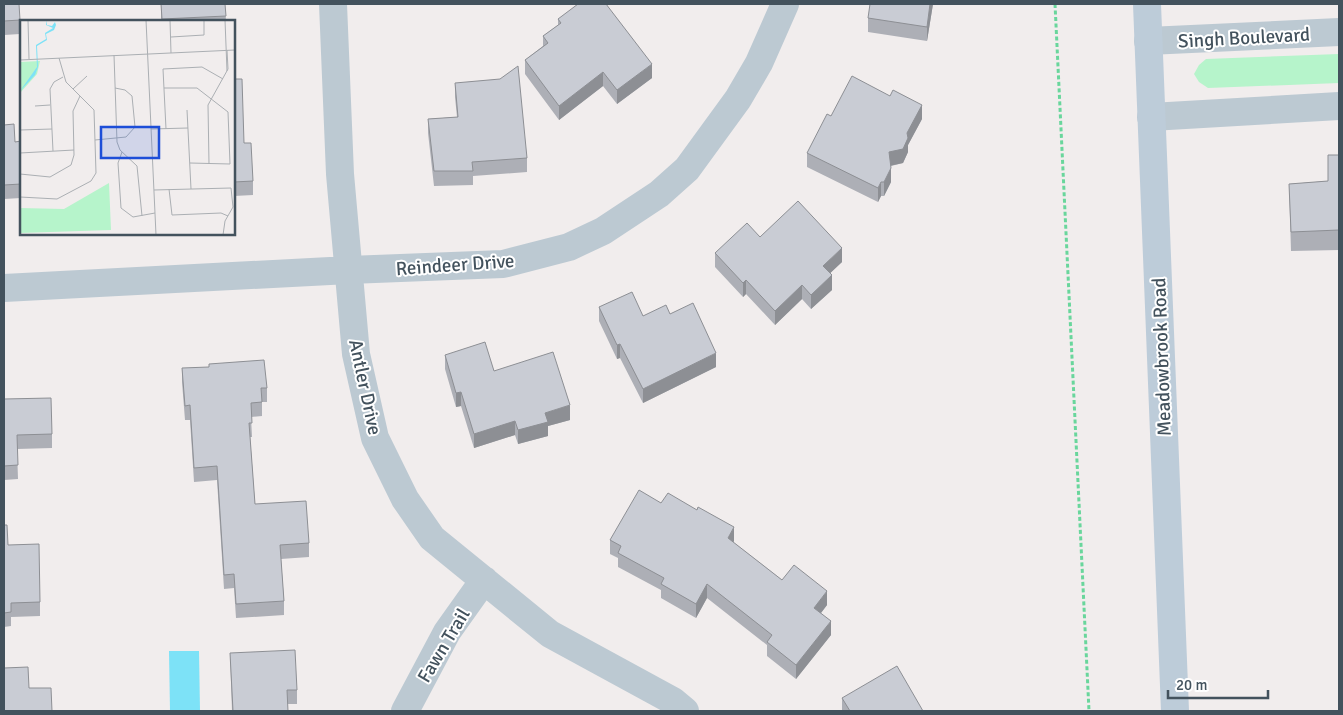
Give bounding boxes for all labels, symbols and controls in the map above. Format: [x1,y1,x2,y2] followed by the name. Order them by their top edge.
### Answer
[20,20,235,235] inset map
[1177,23,1311,53] street label: Singh Boulevard
[395,249,515,281] street label: Reindeer Drive
[1147,277,1177,437] street label: Meadowbrook Road
[343,337,387,437] street label: Antler Drive
[412,604,475,687] street label: Fawn Trail
[1168,668,1268,700] scale bar
[1176,676,1207,694] text: 20 m

